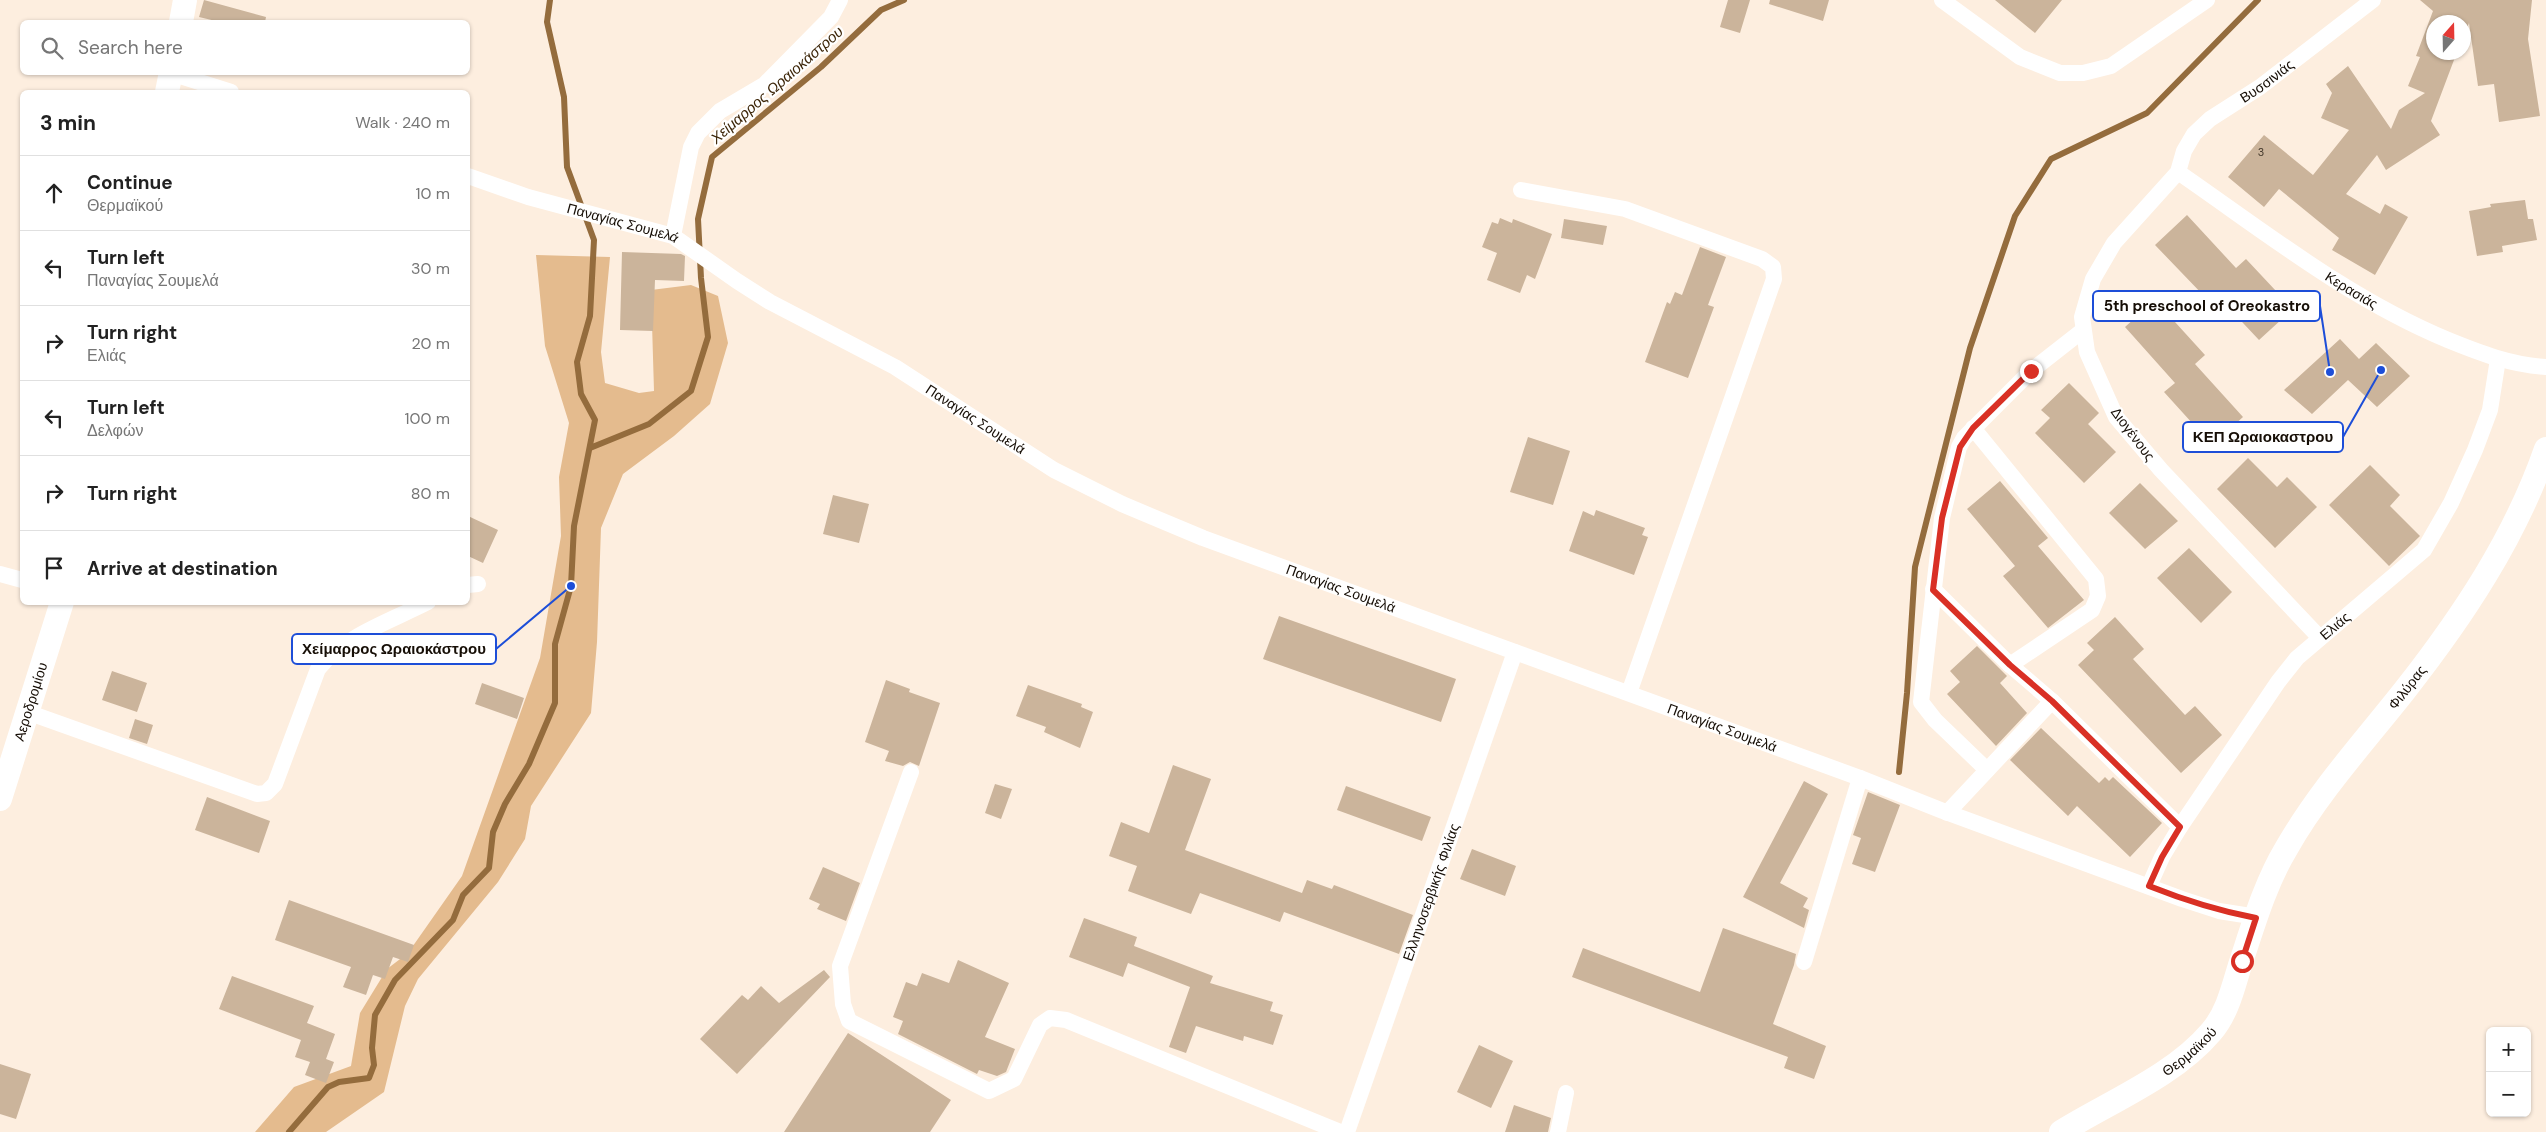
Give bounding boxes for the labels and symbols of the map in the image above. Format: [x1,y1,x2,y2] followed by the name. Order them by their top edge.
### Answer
[2426,15,2471,60] north arrow
[706,22,848,149] water label: Χείμαρρος Ωραιοκάστρου
[2236,55,2297,107] street label: Βυσσινιάς
[2258,145,2264,159] house number: 3
[565,199,683,247] street label: Παναγίας Σουμελά
[2322,267,2381,313] street label: Κερασιάς
[2093,291,2320,321] callout: 5th preschool of Oreokastro
[2104,296,2310,316] text: 5th preschool of Oreokastro
[2020,360,2043,383] route end
[922,380,1029,458] street label: Παναγίας Σουμελά
[2107,404,2159,465] street label: Διογένους
[2183,422,2343,452] callout: ΚΕΠ Ωραιοκαστρου
[2193,427,2333,447] text: ΚΕΠ Ωραιοκαστρου
[1284,560,1398,617] street label: Παναγίας Σουμελά
[2316,608,2354,644] street label: Ελιάς
[292,634,496,664] callout: Χείμαρρος Ωραιοκάστρου
[302,639,486,659] text: Χείμαρρος Ωραιοκάστρου
[10,660,51,743] street label: Αεροδρομίου
[2384,661,2430,713] street label: Φιλύρας
[1665,699,1779,756] street label: Παναγίας Σουμελά
[1399,821,1463,963] street label: Ελληνοσερβικής Φιλίας
[2231,950,2254,973] route start
[2159,1023,2221,1080] street label: Θερμαϊκού

